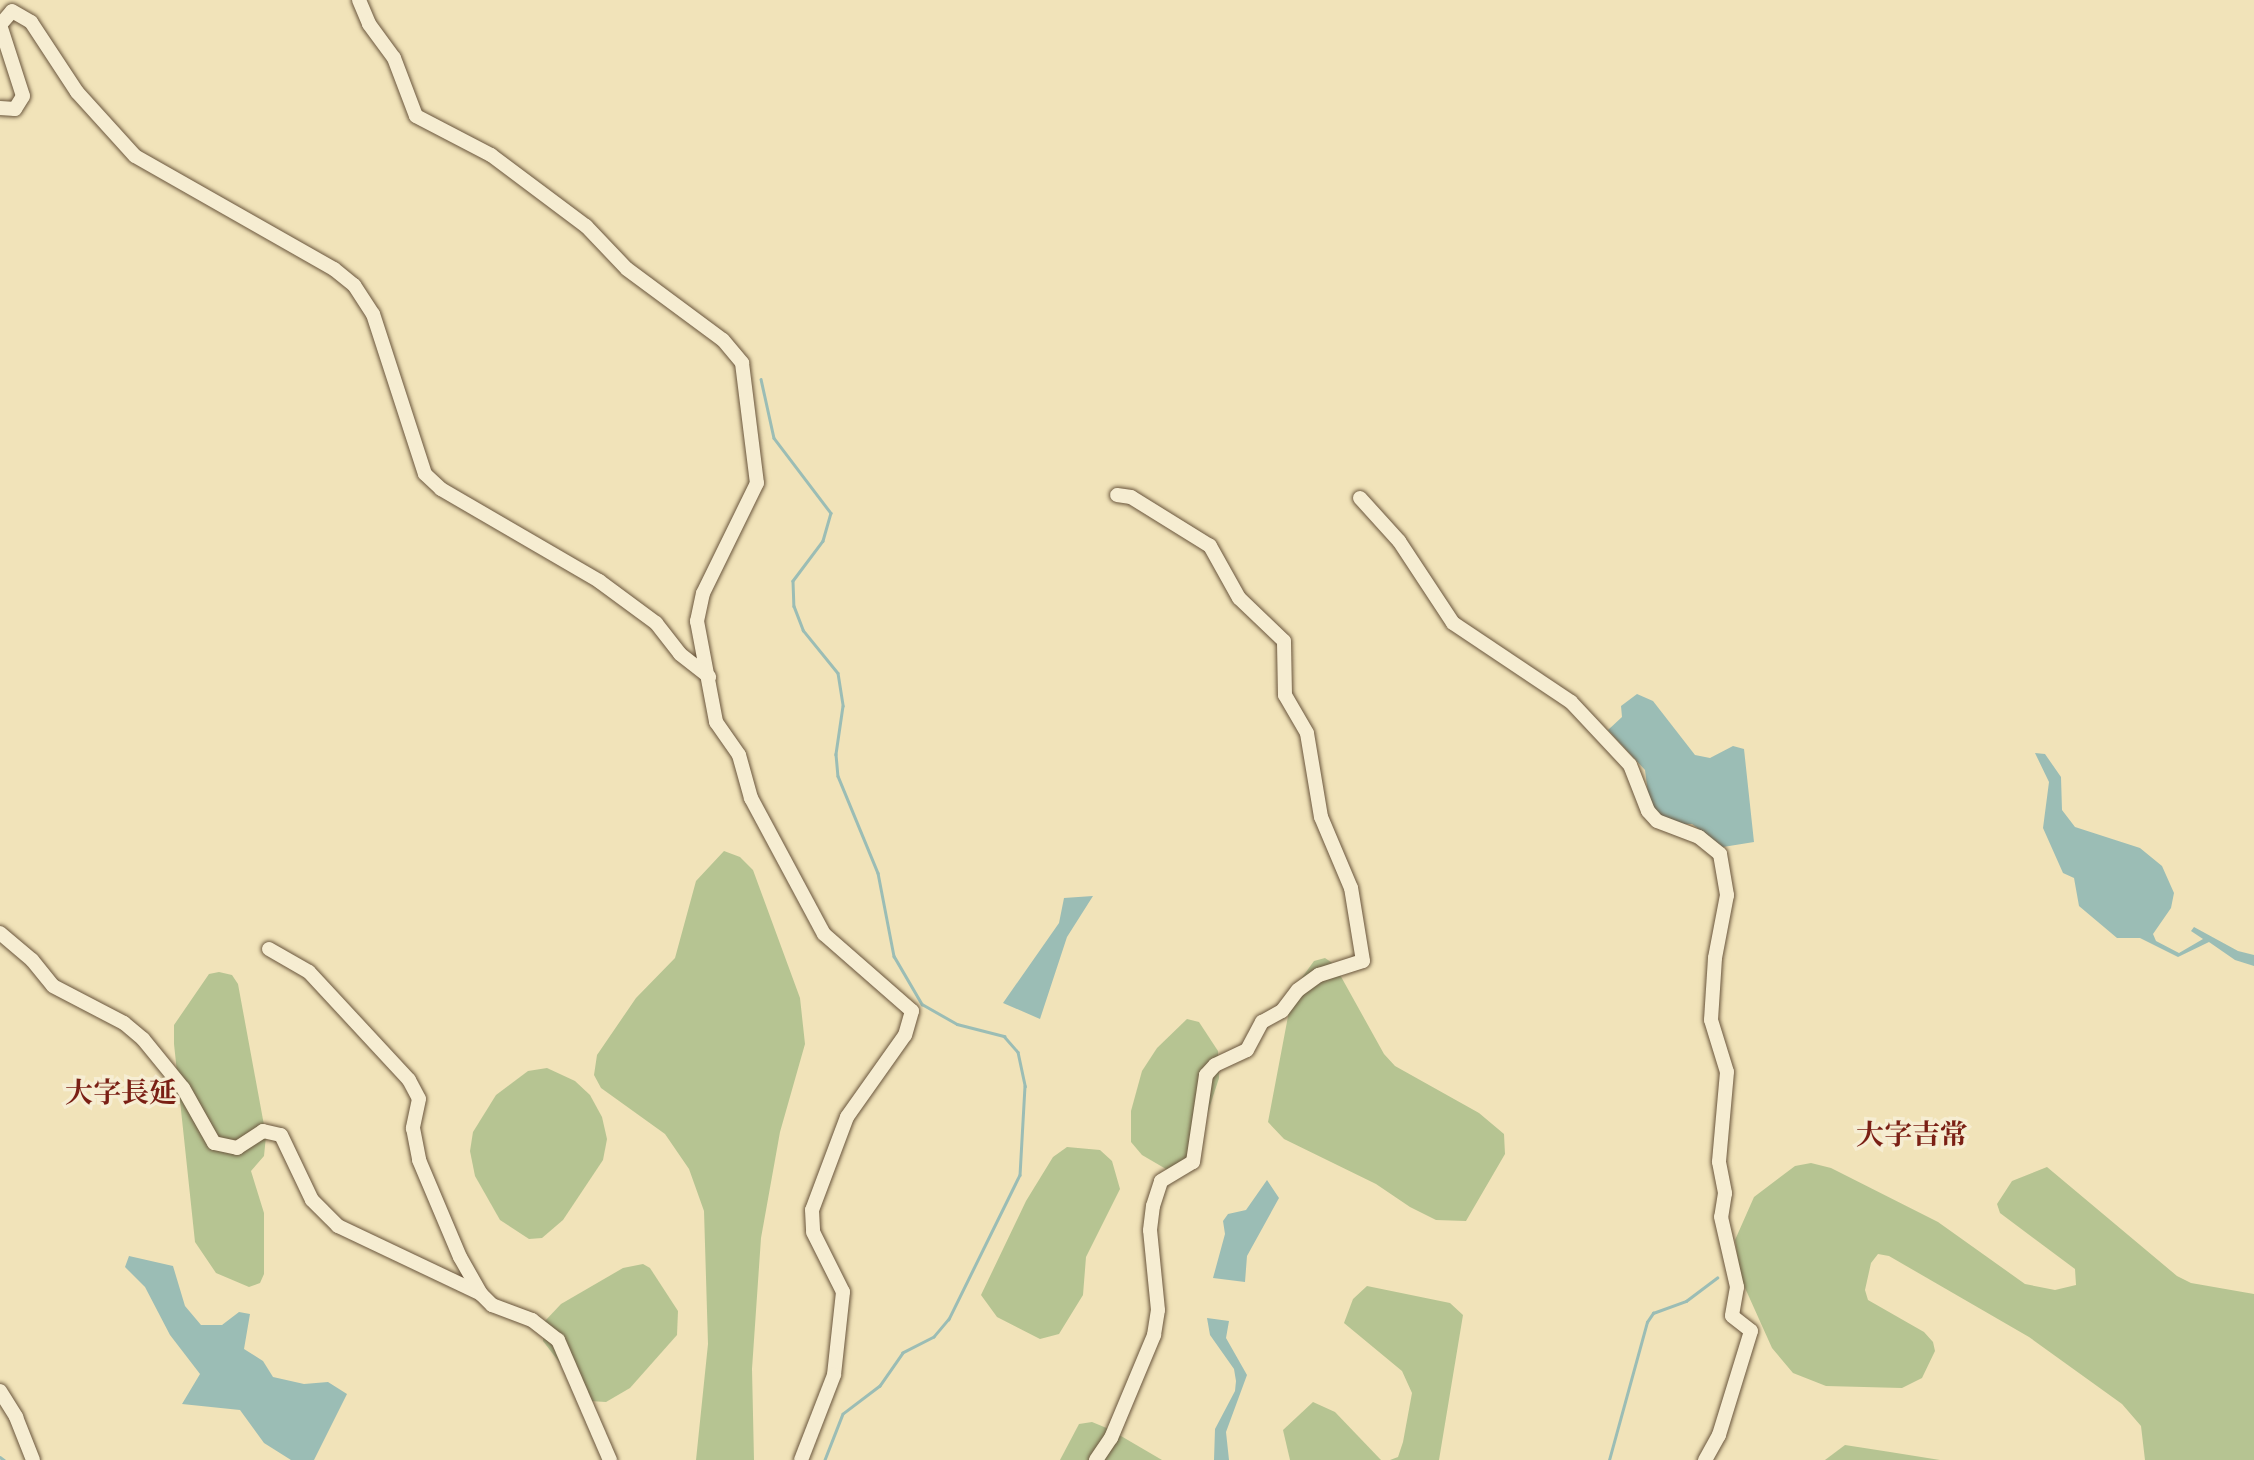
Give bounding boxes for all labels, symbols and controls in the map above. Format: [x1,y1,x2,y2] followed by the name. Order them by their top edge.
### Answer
[65,1076,177,1110] district label: 大字長延
[1856,1118,1968,1152] district label: 大字吉常

